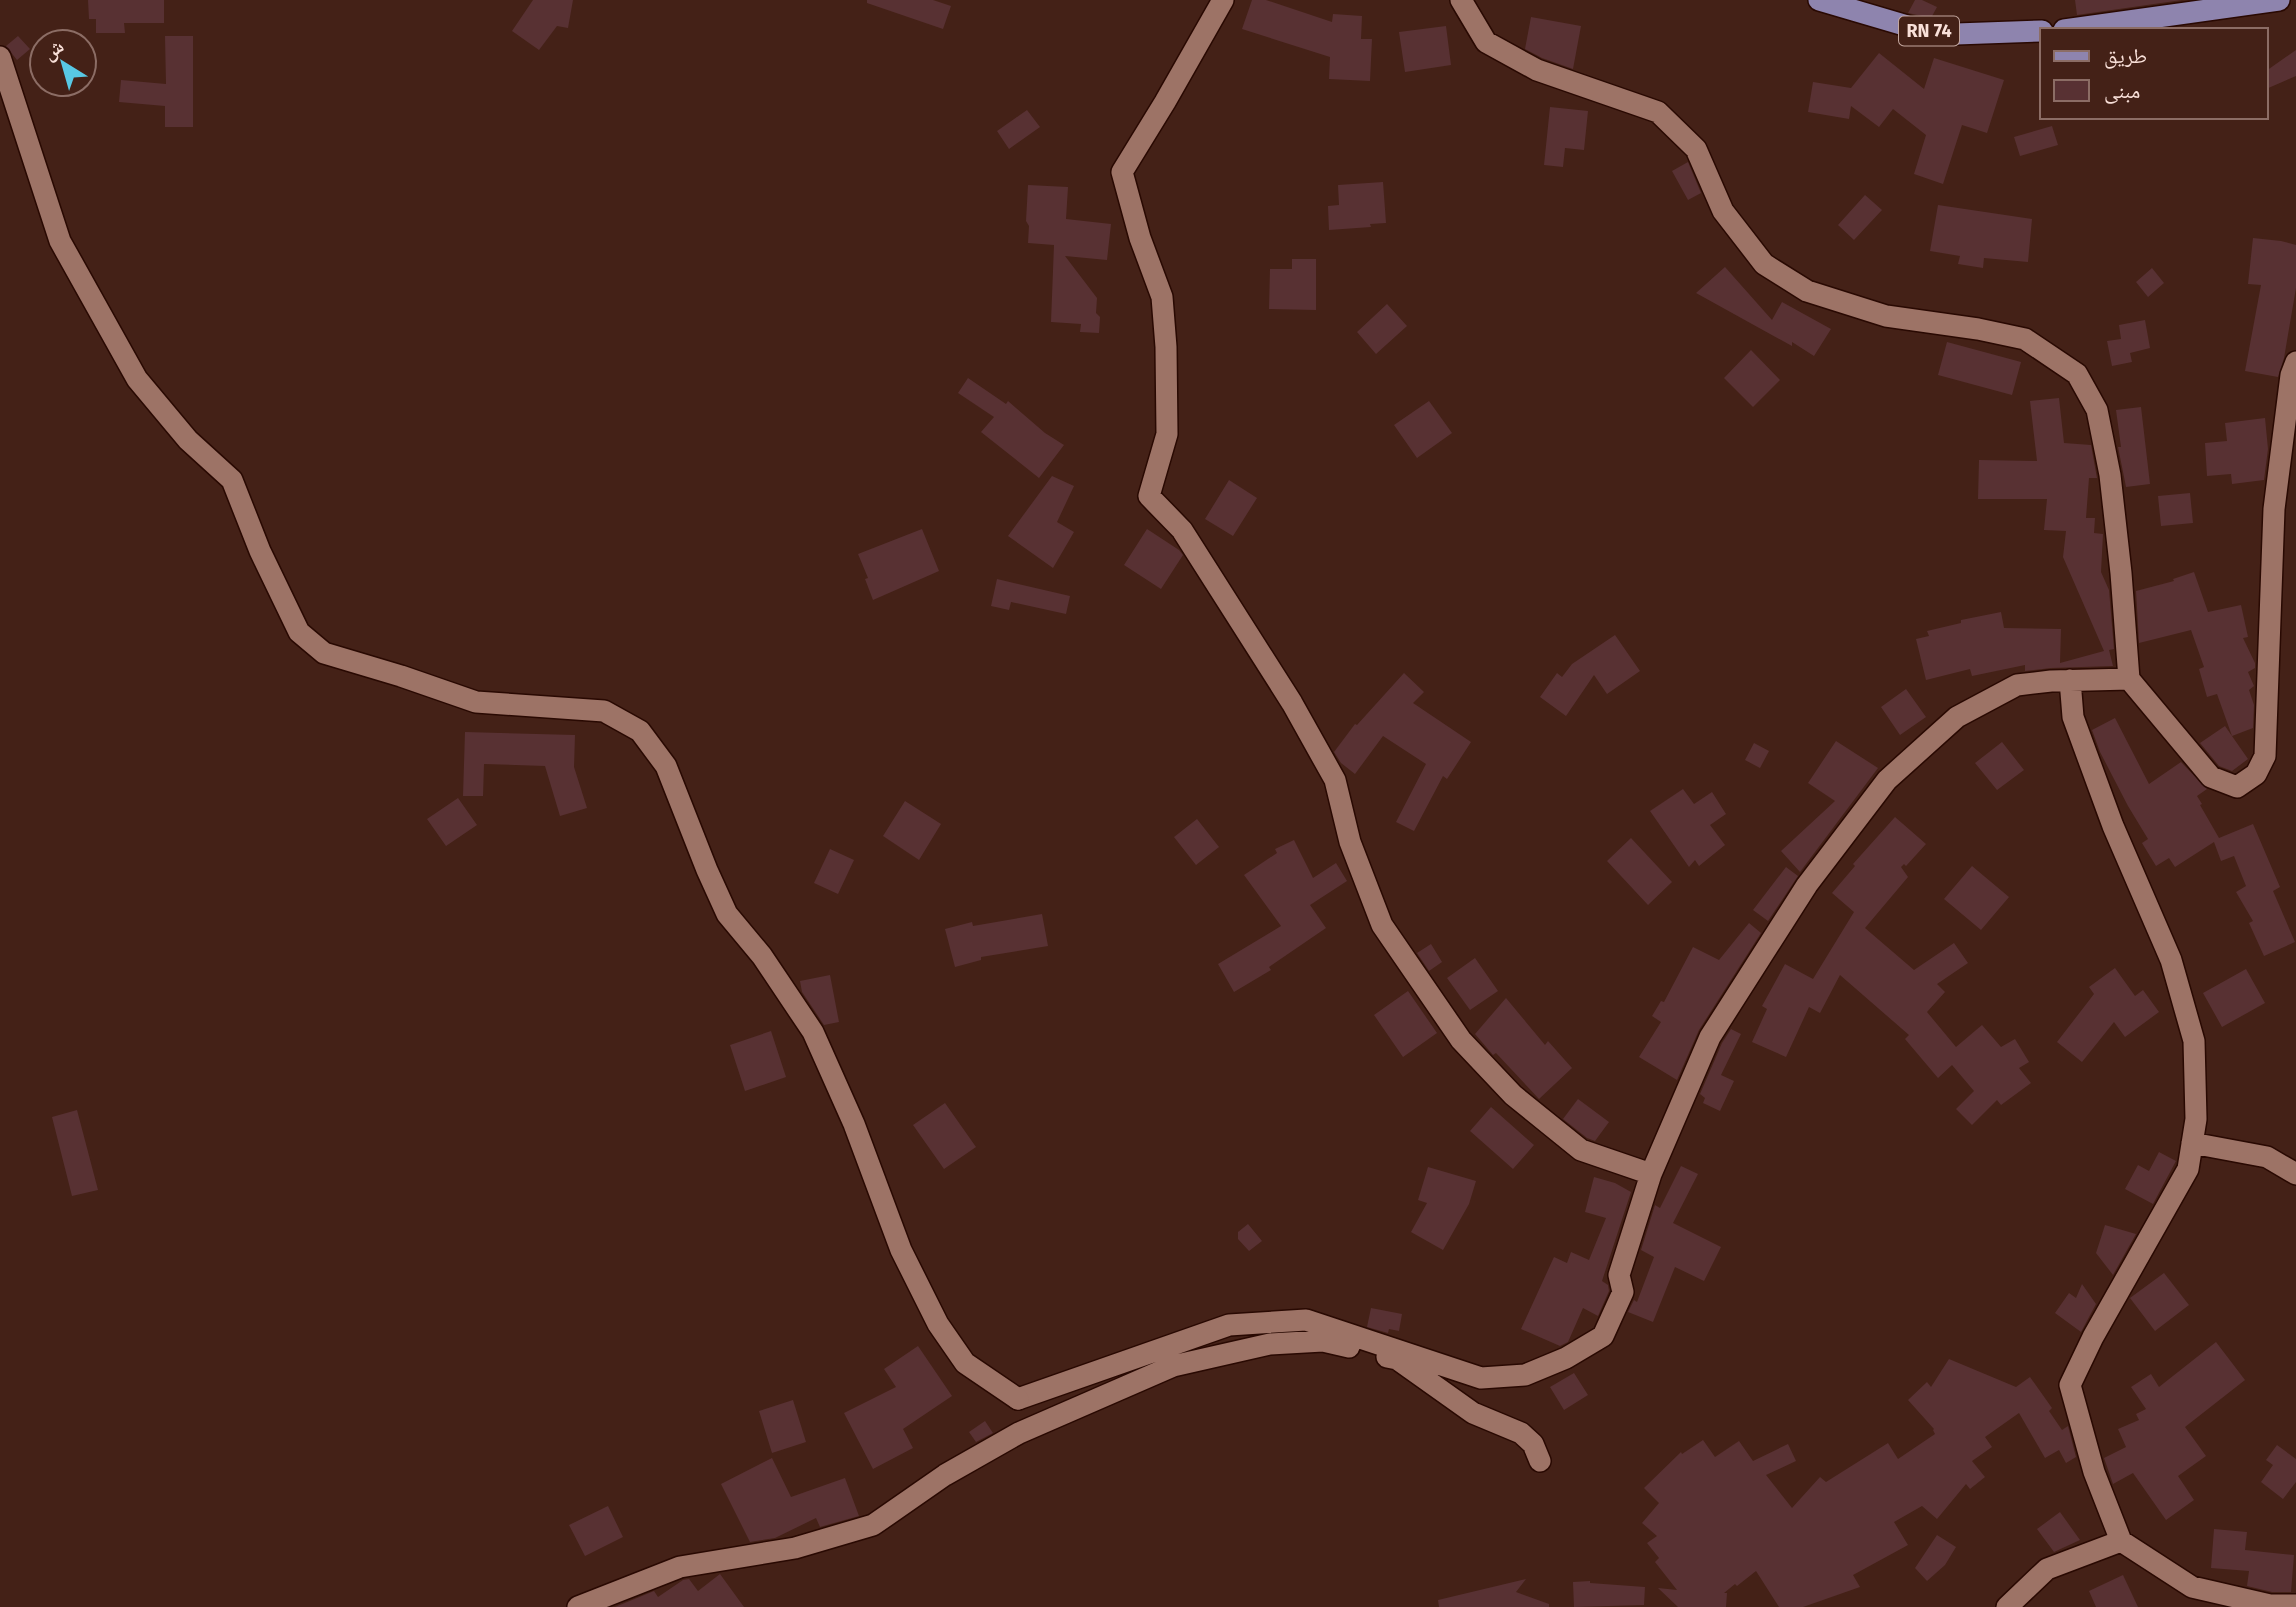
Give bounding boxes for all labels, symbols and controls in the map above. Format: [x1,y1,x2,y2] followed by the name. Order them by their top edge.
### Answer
[1899,16,1959,46] road number: RN 74
[28,28,98,98] north arrow
[2040,28,2268,119] legend
[38,35,68,65] text: ش
[2104,43,2147,69] text: طريق
[2104,78,2140,104] text: مبنى

